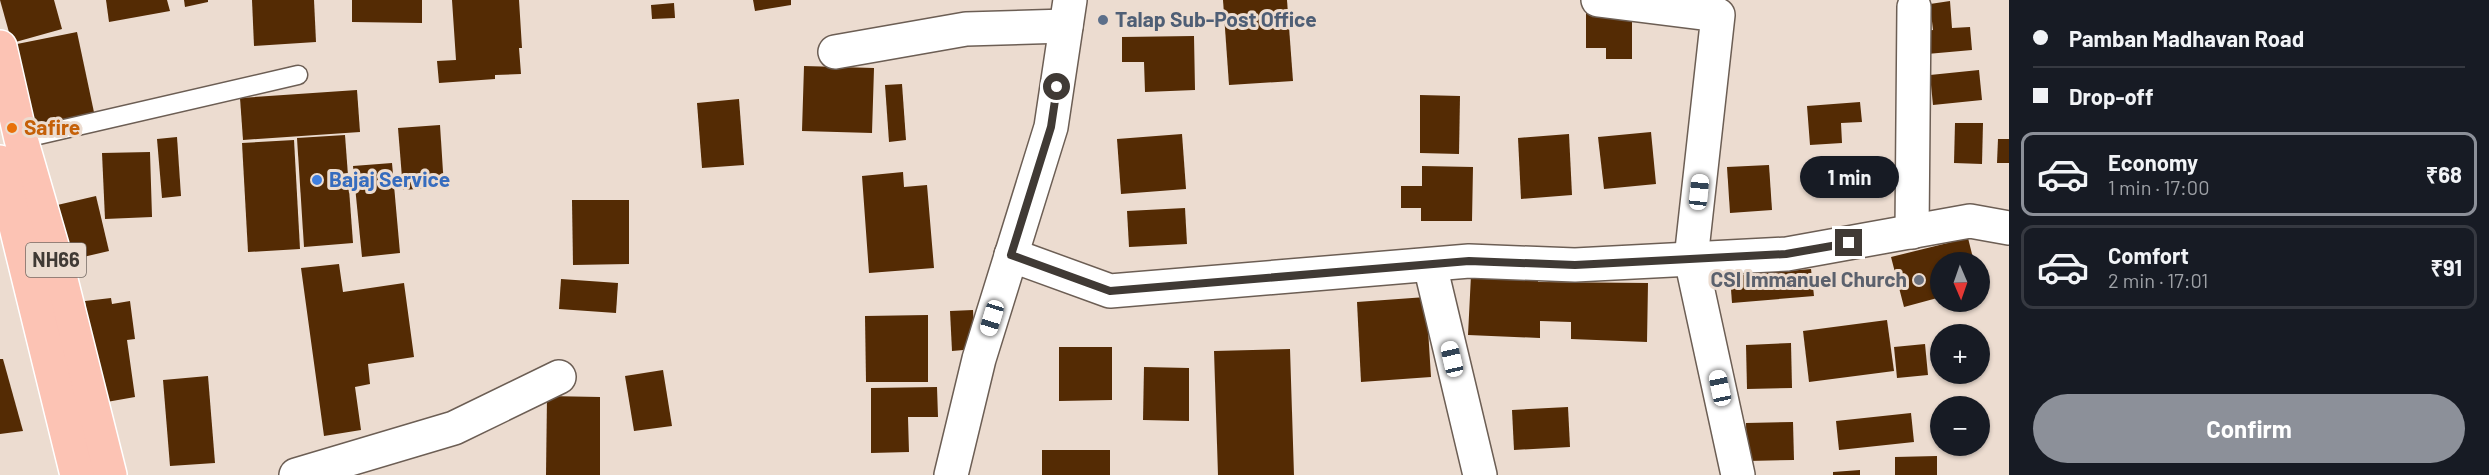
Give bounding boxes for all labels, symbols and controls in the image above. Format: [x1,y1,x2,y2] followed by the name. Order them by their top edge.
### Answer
[1115,6,1317,31] place label: Talap Sub-Post Office
[1096,13,1110,27] marker: Talap Sub-Post Office
[2069,25,2304,51] text: Pamban Madhavan Road
[1043,73,1070,100] route start
[2069,83,2153,109] text: Drop-off
[24,114,80,139] place label: Safire
[5,121,19,135] marker: Safire
[2036,147,2090,201] icon: car
[2108,149,2198,175] text: Economy
[1800,156,1898,198] callout: 1 min
[2426,161,2462,187] text: ₹68
[1828,165,1871,189] text: 1 min
[329,166,450,191] place label: Bajaj Service
[310,173,324,187] marker: Bajaj Service
[1688,173,1710,211] car
[2108,175,2209,199] text: 1 min · 17:00
[1835,229,1862,256] route end
[2036,240,2090,294] icon: car
[2108,242,2189,268] text: Comfort
[26,243,86,277] road number: NH66
[1930,252,1990,312] north arrow
[1930,252,1990,456] map controls
[2430,254,2462,280] text: ₹91
[1710,266,1907,291] place label: CSI Immanuel Church
[2108,268,2208,292] text: 2 min · 17:01
[1912,273,1926,287] marker: CSI Immanuel Church
[978,298,1006,338] car
[1930,324,1990,384] button: +
[1439,339,1465,379] car
[1707,369,1733,407] car
[2033,394,2465,463] button: Confirm
[1930,396,1990,456] button: −

